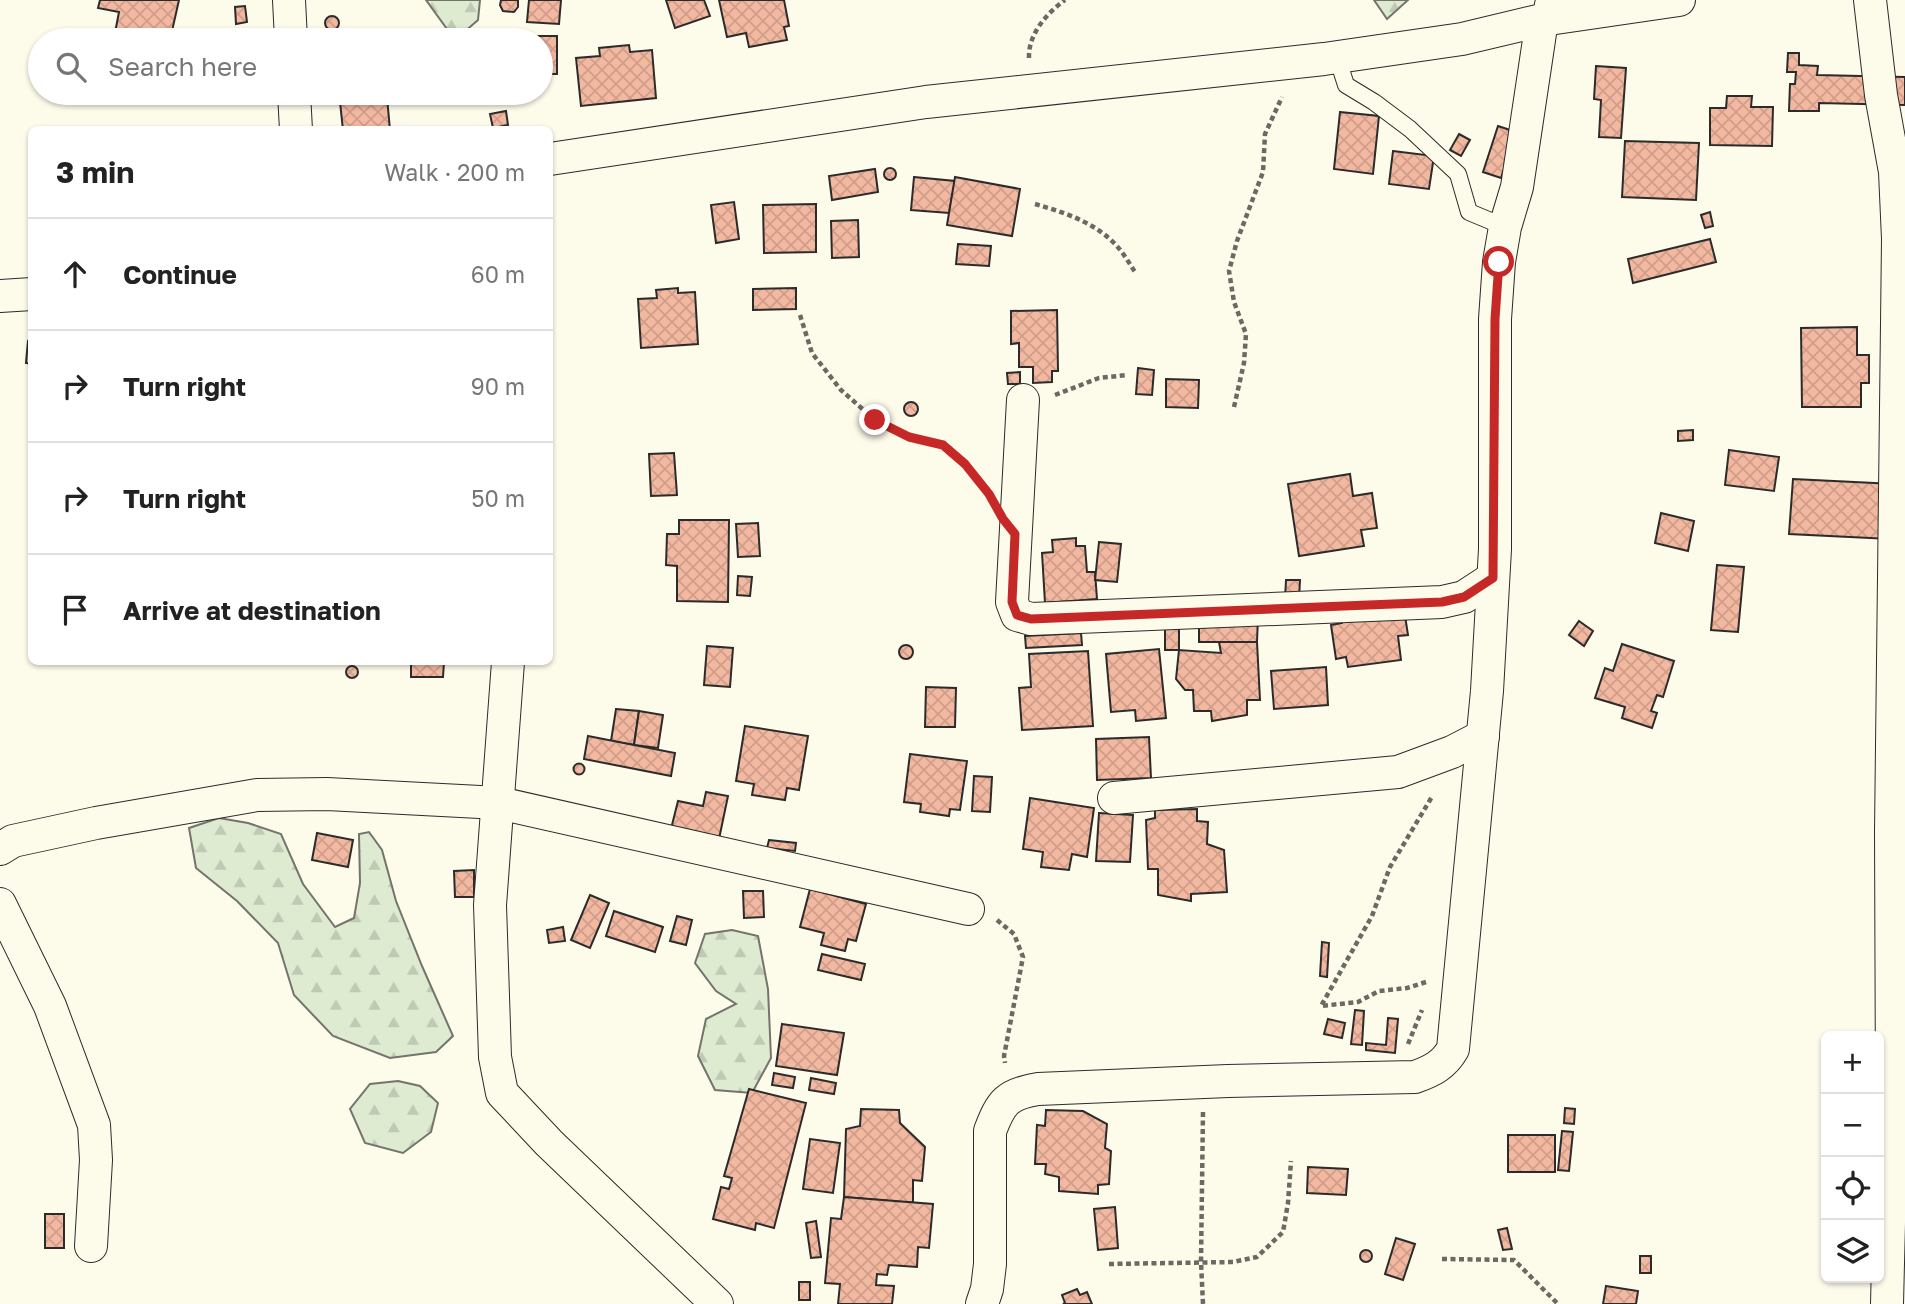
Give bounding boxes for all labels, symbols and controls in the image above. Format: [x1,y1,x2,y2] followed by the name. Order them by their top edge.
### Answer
[28,28,553,105] search box
[52,48,90,86] icon: search
[108,51,257,82] text: Search here
[56,154,134,190] text: 3 min
[384,158,525,186] text: Walk · 200 m
[1483,246,1514,277] route start
[56,255,94,293] icon: ahead
[123,259,237,290] text: Continue
[471,260,525,288] text: 60 m
[56,367,94,405] icon: right
[123,371,246,402] text: Turn right
[471,372,525,400] text: 90 m
[859,404,890,435] route end
[56,479,94,517] icon: right
[123,483,246,514] text: Turn right
[471,484,525,512] text: 50 m
[56,591,94,629] icon: arrive
[123,595,381,626] text: Arrive at destination
[1821,1031,1884,1283] map controls
[1821,1031,1884,1094] button: +
[1821,1094,1884,1157] button: −
[1821,1157,1884,1220] button: locate
[1821,1220,1884,1283] button: layers

